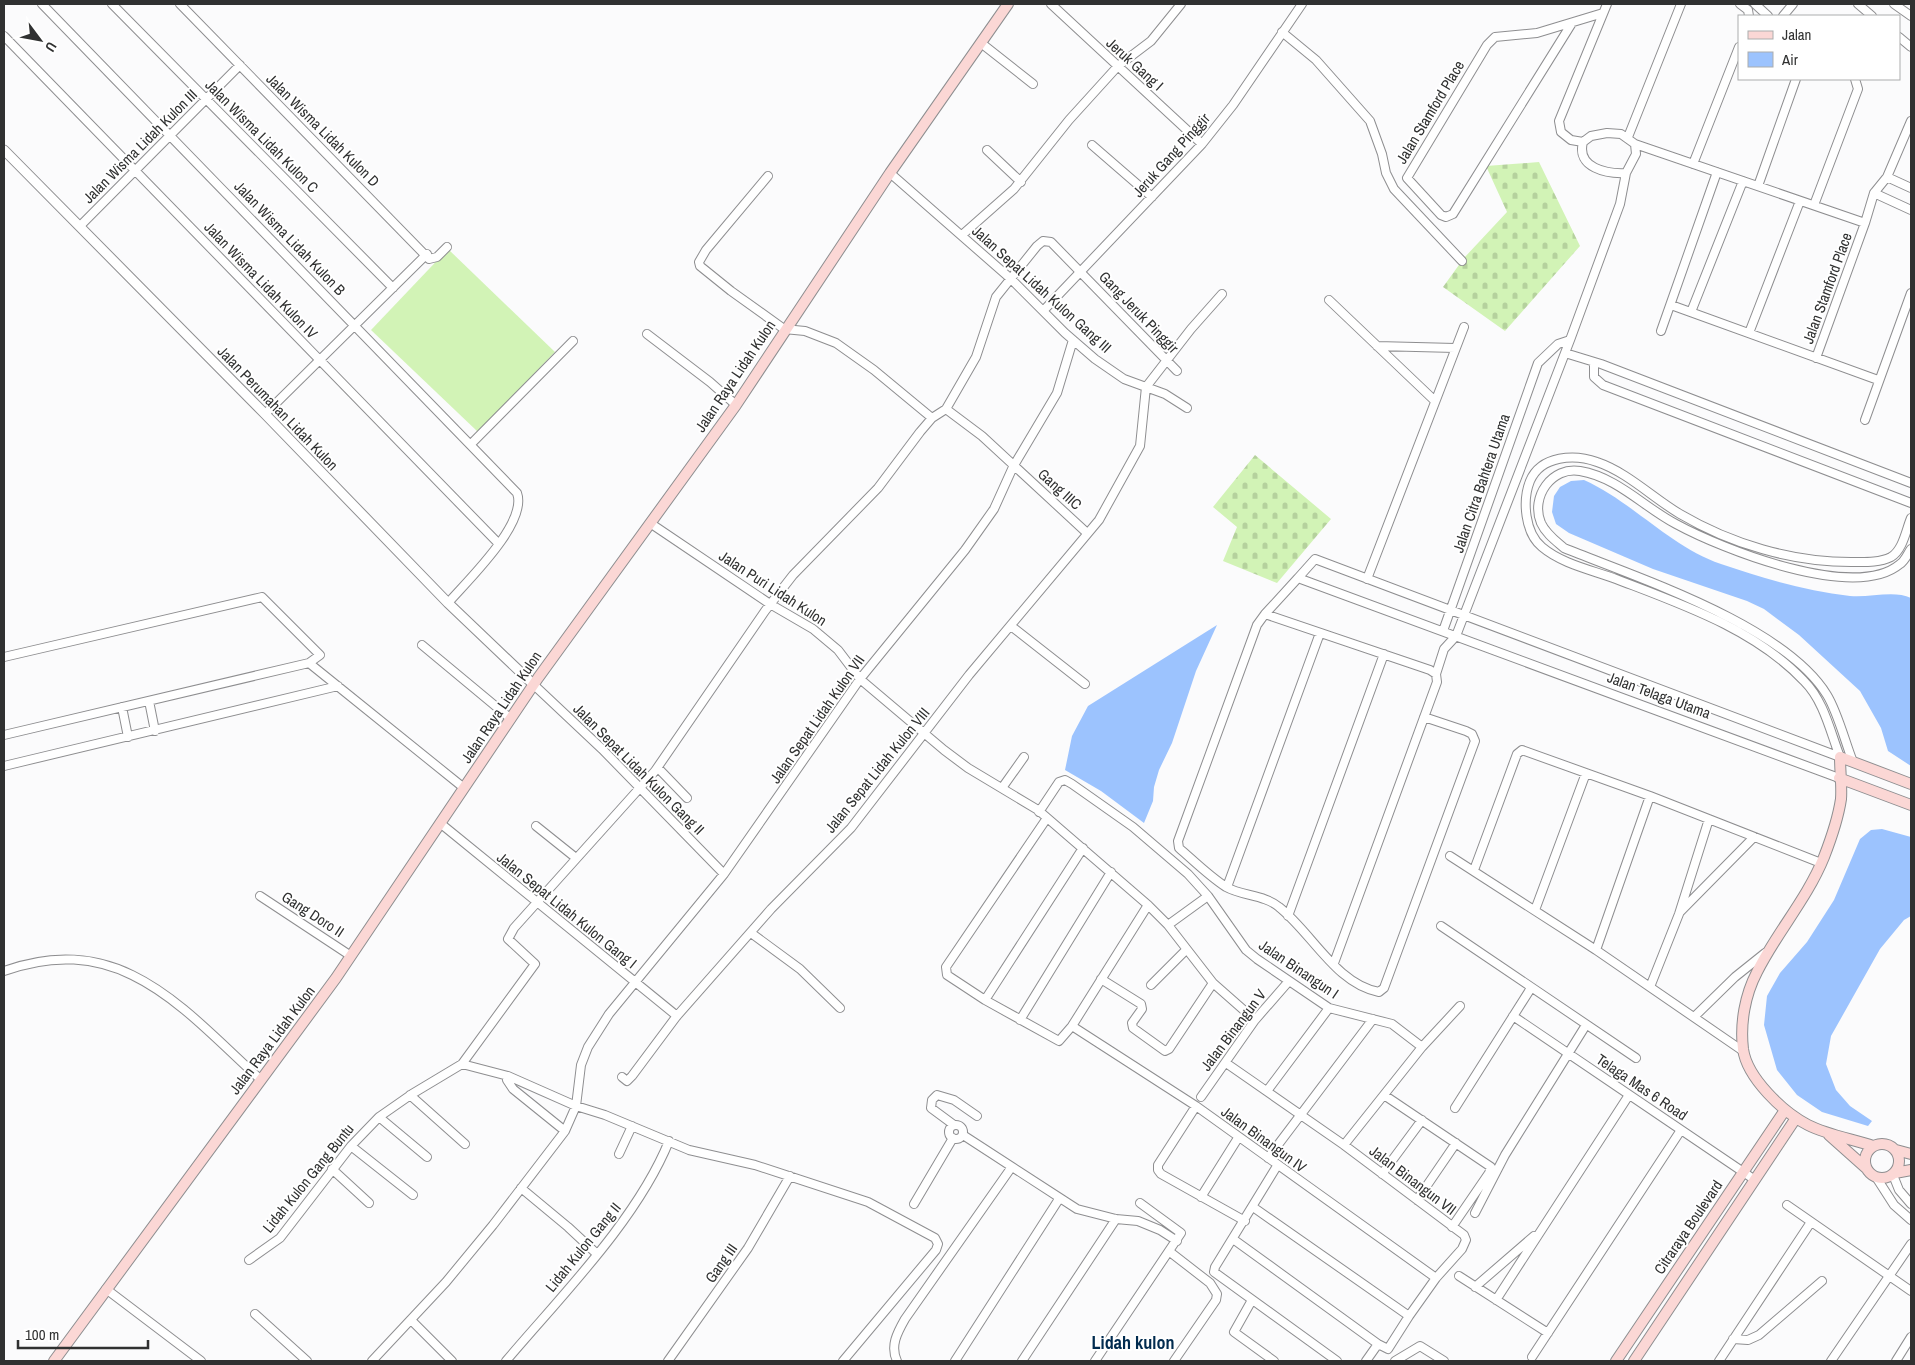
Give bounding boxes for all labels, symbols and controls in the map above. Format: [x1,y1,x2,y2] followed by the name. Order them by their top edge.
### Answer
[15,15,65,65] north arrow
[1738,15,1900,80] legend
[1782,24,1811,45] text: Jalan
[1102,33,1168,95] street label: Jeruk Gang I
[41,39,61,55] text: U
[1781,49,1798,70] text: Air
[1391,56,1469,168] street label: Jalan Stamford Place
[262,69,384,191] street label: Jalan Wisma Lidah Kulon D
[201,75,323,197] street label: Jalan Wisma Lidah Kulon C
[78,84,202,208] street label: Jalan Wisma Lidah Kulon III
[1128,108,1214,202] street label: Jeruk Gang Pinggir
[230,176,350,300] street label: Jalan Wisma Lidah Kulon B
[200,217,323,344] street label: Jalan Wisma Lidah Kulon IV
[968,221,1116,357] street label: Jalan Sepat Lidah Kulon Gang III
[1797,229,1857,347] street label: Jalan Stamford Place
[1094,266,1184,358] street label: Gang Jeruk Pinggir
[690,316,780,436] street label: Jalan Raya Lidah Kulon
[213,341,343,475] street label: Jalan Perumahan Lidah Kulon
[1447,411,1515,555] street label: Jalan Citra Bahtera Utama
[1033,464,1087,514] street label: Gang IIIC
[715,545,831,631] street label: Jalan Puri Lidah Kulon
[456,647,546,767] street label: Jalan Raya Lidah Kulon
[765,651,869,787] street label: Jalan Sepat Lidah Kulon VII
[1604,667,1714,723] street label: Jalan Telaga Utama
[569,699,709,839] street label: Jalan Sepat Lidah Kulon Gang II
[820,703,934,837] street label: Jalan Sepat Lidah Kulon VIII
[493,847,641,973] street label: Jalan Sepat Lidah Kulon Gang I
[278,886,348,942] street label: Gang Doro II
[1255,934,1343,1004] street label: Jalan Binangun I
[224,982,320,1098] street label: Jalan Raya Lidah Kulon
[1195,984,1271,1075] street label: Jalan Binangun V
[1592,1049,1692,1125] street label: Telaga Mas 6 Road
[1217,1101,1311,1178] street label: Jalan Binangun IV
[257,1119,359,1237] street label: Lidah Kulon Gang Buntu
[1365,1140,1461,1220] street label: Jalan Binangun VII
[1649,1176,1727,1278] street label: Citraraya Boulevard
[540,1198,626,1296] street label: Lidah Kulon Gang II
[700,1239,742,1287] street label: Gang III
[18,1318,148,1350] scale bar
[25,1324,59,1345] text: 100 m
[1092,1330,1174,1355] district label: Lidah kulon

